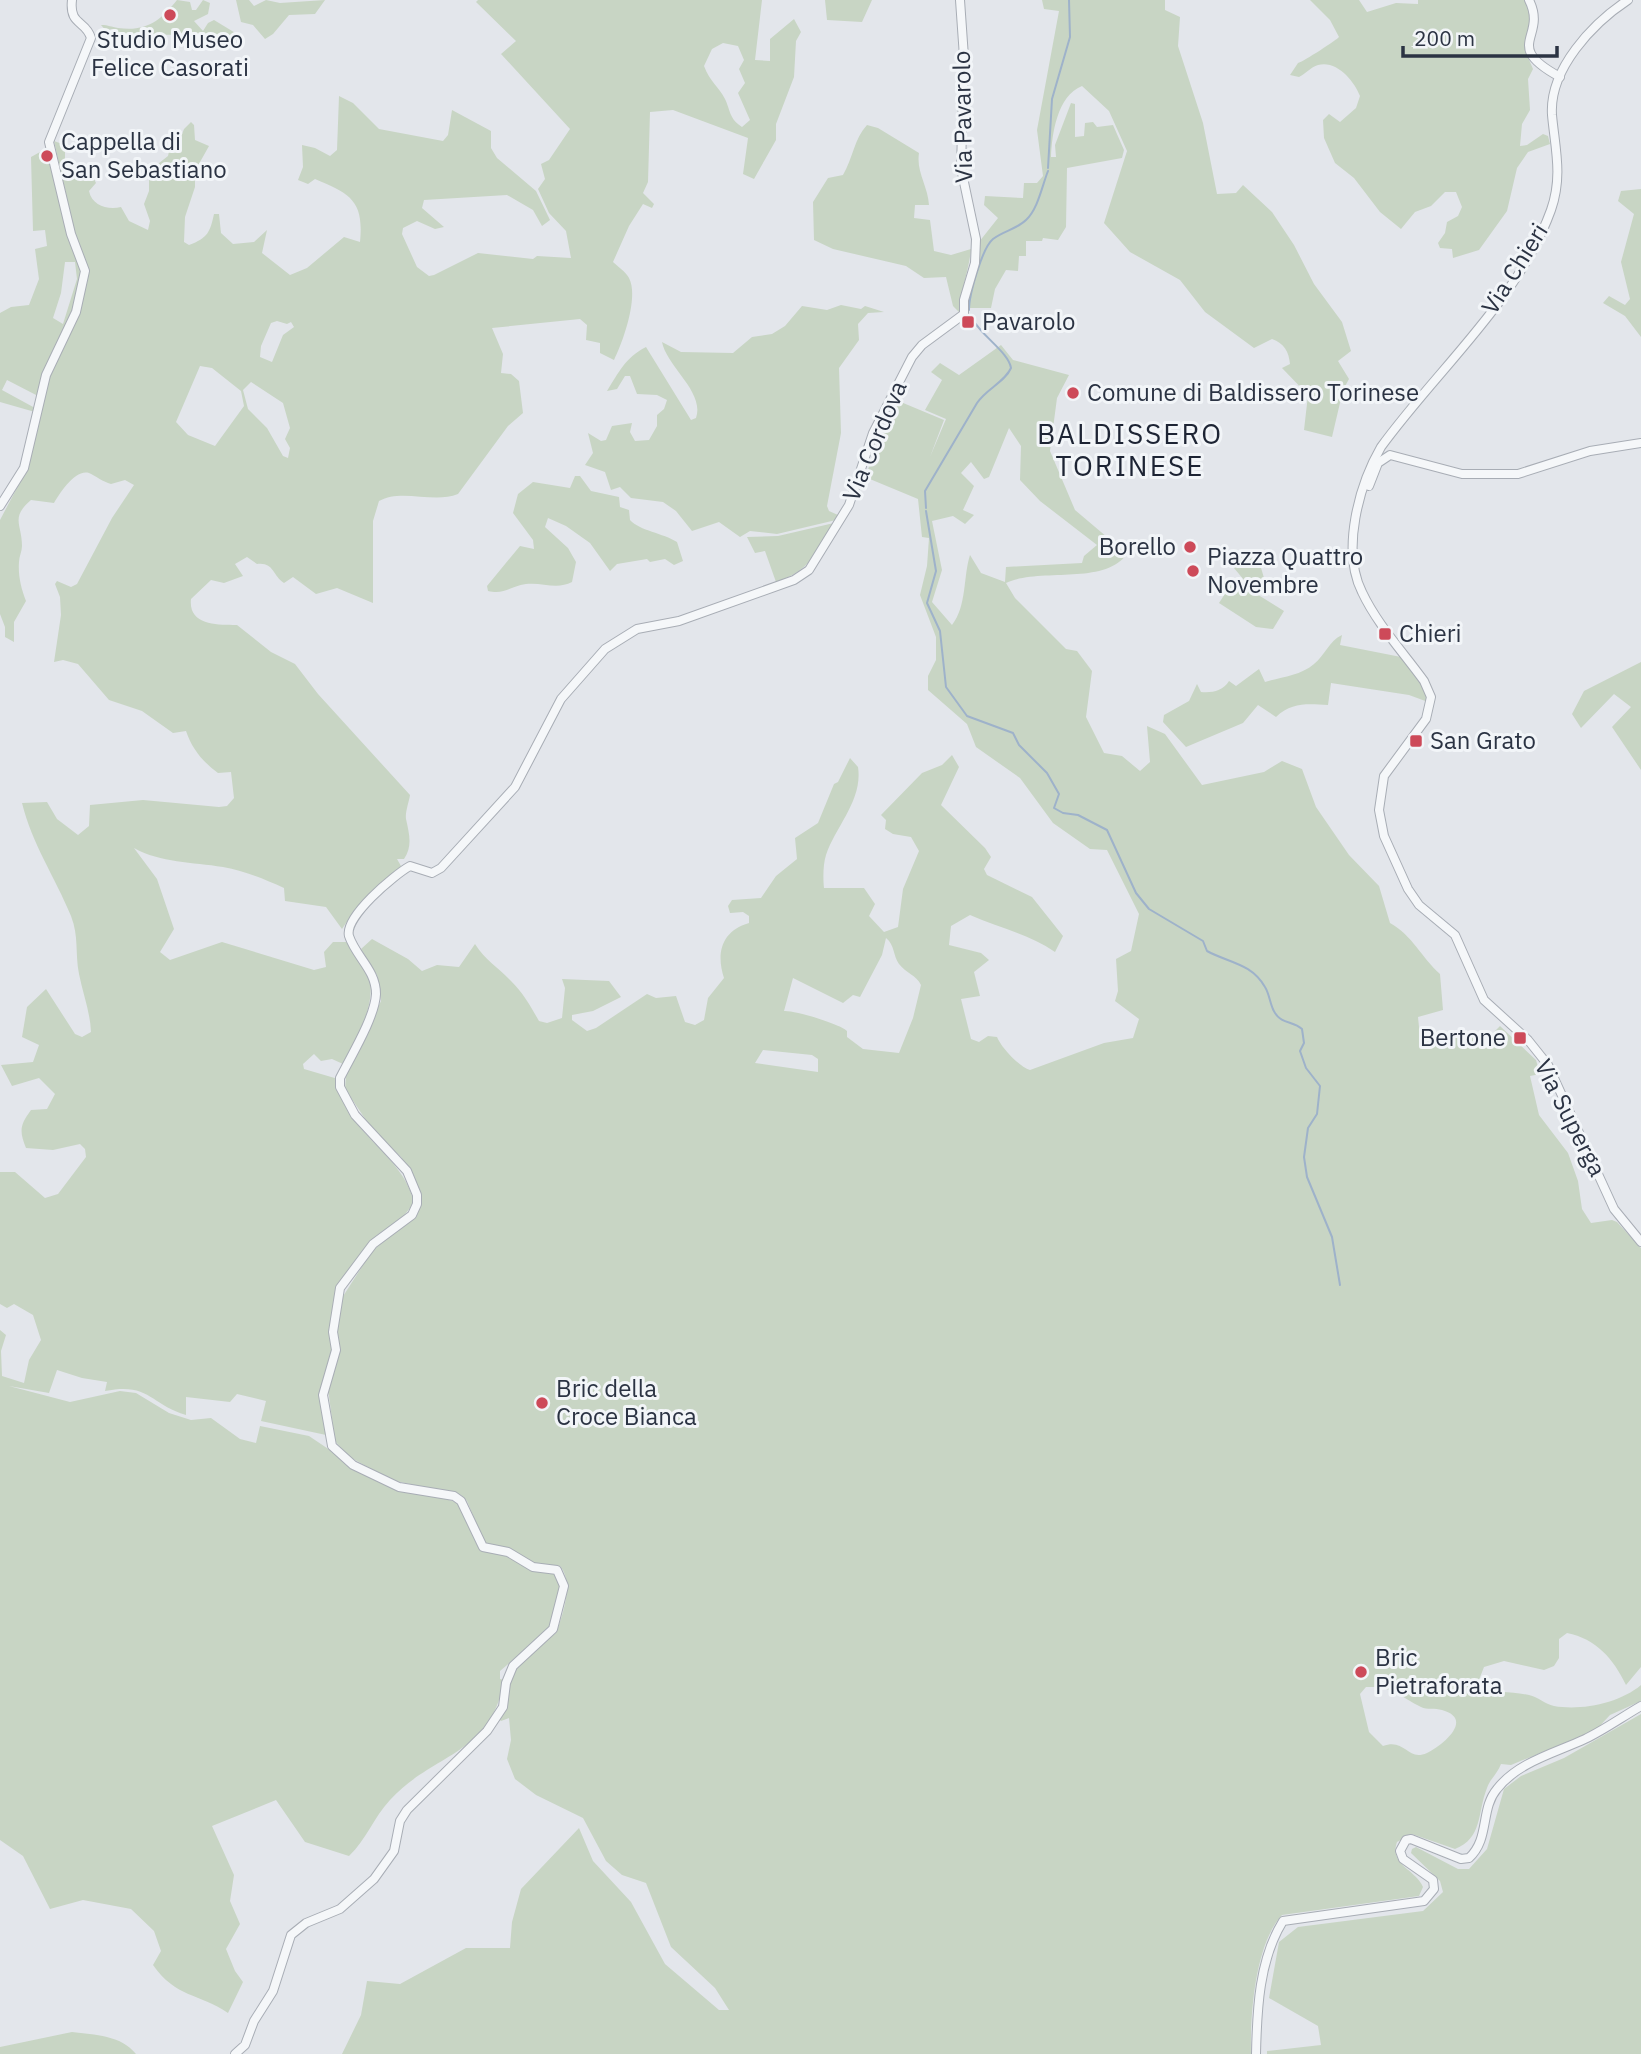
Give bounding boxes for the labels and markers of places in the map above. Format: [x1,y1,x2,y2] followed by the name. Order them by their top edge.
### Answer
[162,7,178,23] marker: Studio Museo Felice Casorati
[91,23,249,83] place label: Studio Museo Felice Casorati
[61,125,227,185] place label: Cappella di San Sebastiano
[39,148,55,164] marker: Cappella di San Sebastiano
[982,305,1075,337] place label: Pavarolo
[960,314,976,330] marker: Pavarolo
[1087,376,1419,408] place label: Comune di Baldissero Torinese
[1065,385,1081,401] marker: Comune di Baldissero Torinese
[1099,530,1176,562] place label: Borello
[1182,539,1198,555] marker: Borello
[1207,540,1363,600] place label: Piazza Quattro Novembre
[1185,563,1201,579] marker: Piazza Quattro Novembre
[1399,617,1462,649] place label: Chieri
[1377,626,1393,642] marker: Chieri
[1430,724,1536,756] place label: San Grato
[1408,733,1424,749] marker: San Grato
[1420,1021,1506,1053] place label: Bertone
[1512,1030,1528,1046] marker: Bertone
[556,1372,697,1432] place label: Bric della Croce Bianca
[534,1395,550,1411] marker: Bric della Croce Bianca
[1375,1641,1503,1701] place label: Bric Pietraforata
[1353,1664,1369,1680] marker: Bric Pietraforata

